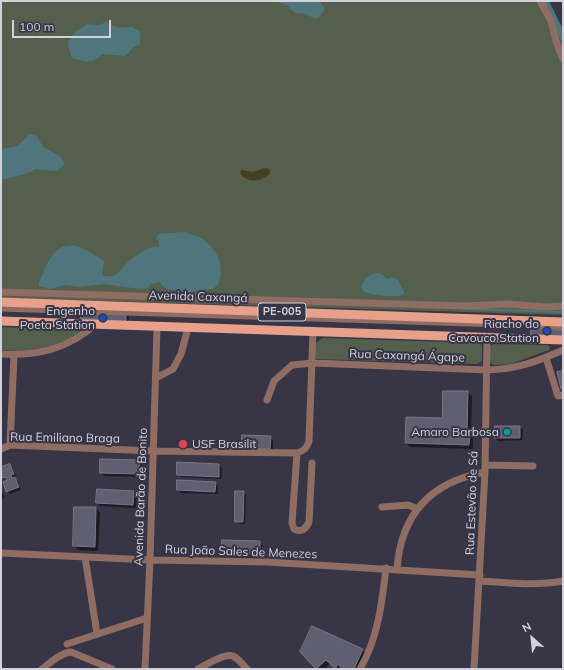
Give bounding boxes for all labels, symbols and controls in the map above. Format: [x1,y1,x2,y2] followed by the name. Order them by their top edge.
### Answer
[14,12,113,38] scale bar
[19,19,54,34] text: 100 m
[148,288,248,306] street label: Avenida Caxangá
[258,303,306,321] road number: PE-005
[20,304,95,332] place label: Engenho Poeta Station
[98,313,108,323] marker: Engenho Poeta Station
[448,317,539,345] place label: Riacho do Cavouco Station
[542,326,552,336] marker: Riacho do Cavouco Station
[349,347,465,365] street label: Rua Caxangá Ágape
[411,425,499,439] place label: Amaro Barbosa
[502,427,512,437] marker: Amaro Barbosa
[131,428,151,566] street label: Avenida Barão de Bonito
[10,430,120,446] street label: Rua Emiliano Braga
[192,437,256,451] place label: USF Brasilit
[177,438,189,450] marker: USF Brasilit
[463,451,481,555] street label: Rua Estevão de Sá
[165,542,317,562] street label: Rua João Sales de Menezes
[512,618,552,658] north arrow
[520,619,533,635] text: N

